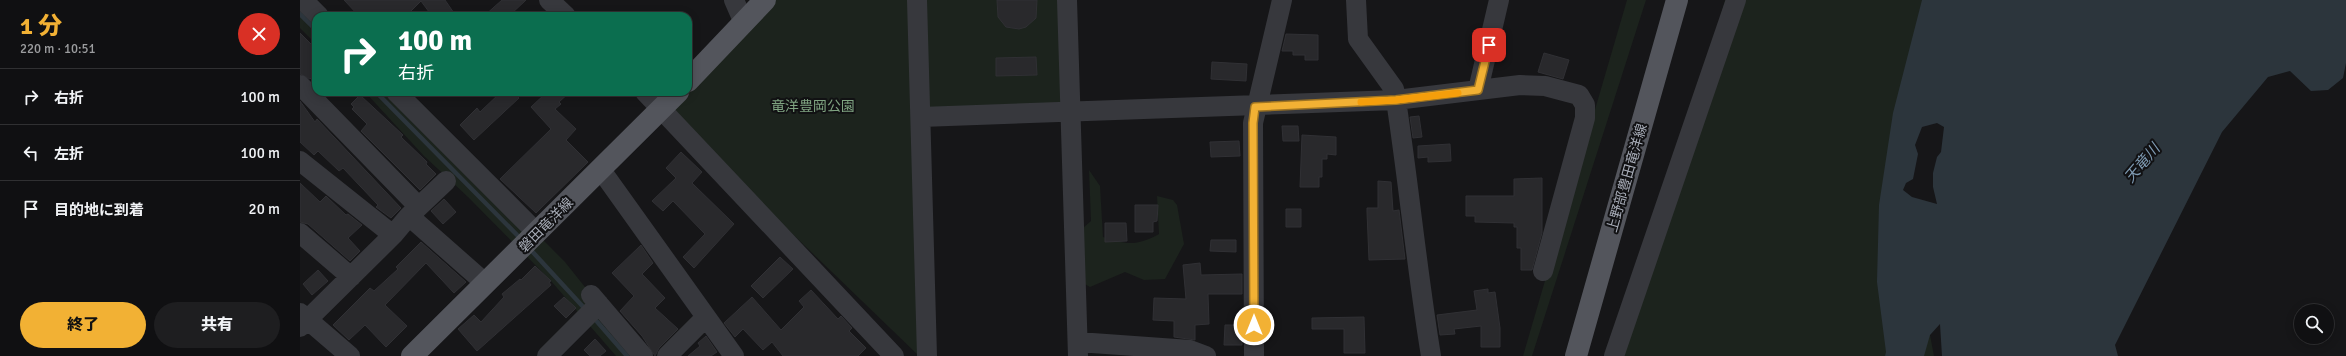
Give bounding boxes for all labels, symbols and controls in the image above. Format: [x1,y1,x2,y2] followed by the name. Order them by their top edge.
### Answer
[20,11,62,41] text: 1 分
[238,13,280,55] button: close
[398,24,472,58] text: 100 m
[332,28,384,80] icon: right
[1472,28,1506,62] pin
[1478,34,1500,56] icon: arrive
[20,41,96,57] text: 220 m · 10:51
[398,62,434,84] text: 右折
[20,86,42,108] icon: right
[240,88,280,106] text: 100 m
[54,89,84,107] text: 右折
[771,98,855,115] park label: 竜洋豊岡公園
[1603,122,1651,234] street label: 上野部豊田竜洋線
[2121,138,2165,186] water label: 天竜川
[20,142,42,164] icon: left
[240,144,280,162] text: 100 m
[54,145,84,163] text: 左折
[515,194,577,256] street label: 磐田竜洋線
[20,198,42,220] icon: arrive
[249,200,280,218] text: 20 m
[54,201,144,219] text: 目的地に到着
[20,302,146,348] button: 終了
[154,302,280,348] button: 共有
[1233,304,1275,346] position arrow
[2294,304,2334,344] map controls
[2294,304,2334,344] button: search

